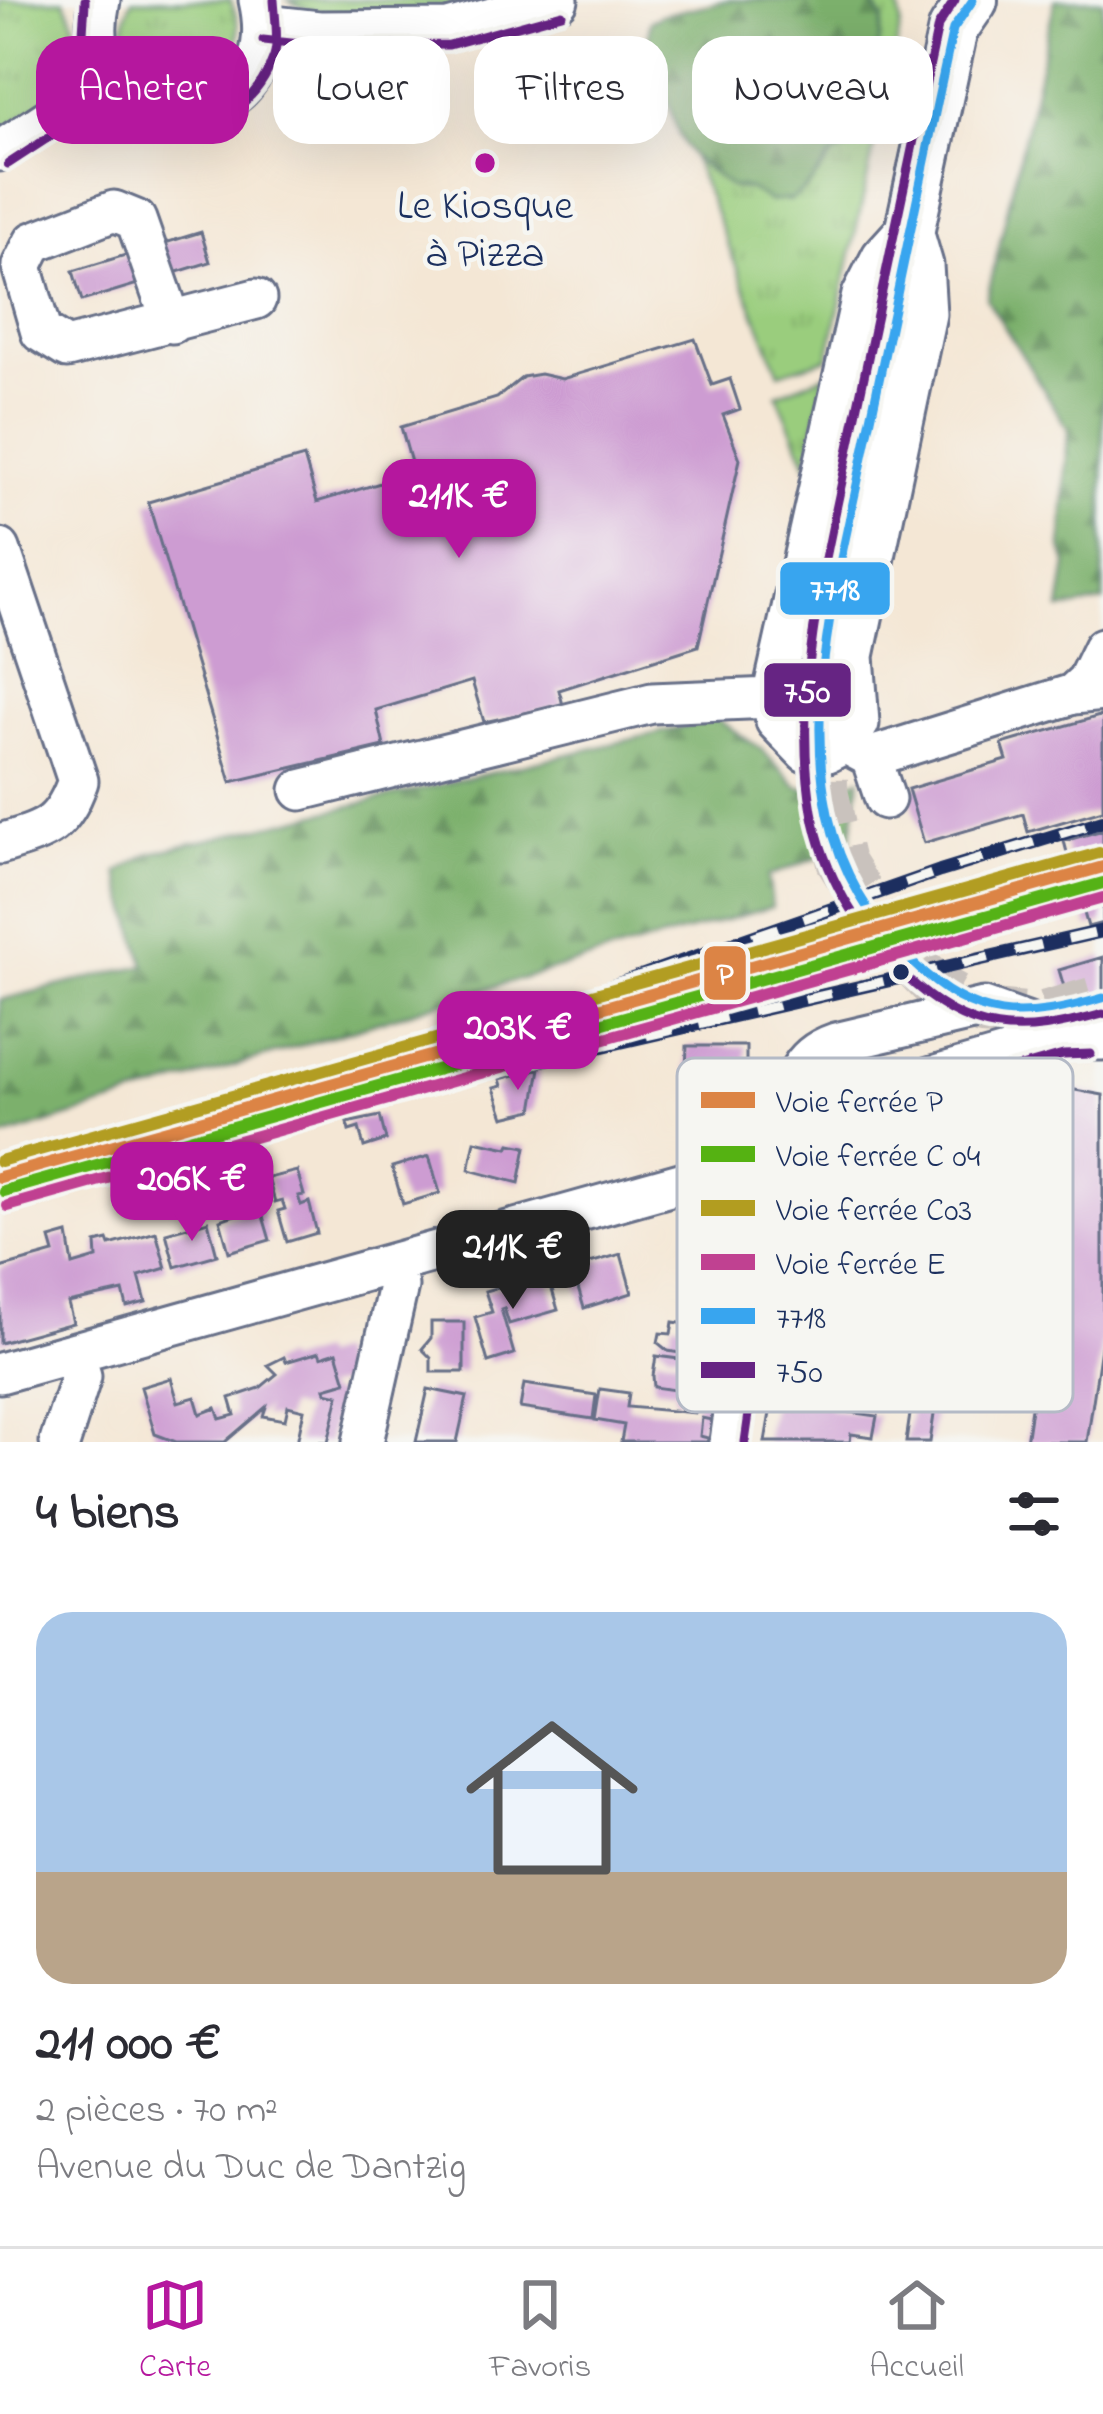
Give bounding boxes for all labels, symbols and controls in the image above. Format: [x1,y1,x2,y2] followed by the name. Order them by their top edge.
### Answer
[36,36,249,144] chip: Acheter
[273,36,450,144] chip: Louer
[474,36,668,144] chip: Filtres
[692,36,933,144] chip: Nouveau
[472,150,498,176] marker: Le Kiosque à Pizza
[397,177,573,286] place label: Le Kiosque à Pizza
[361,459,557,561] pin: 211K €
[409,469,509,526] text: 211K €
[778,560,892,617] line badge: 7718
[810,568,861,616] text: 7718
[762,661,853,719] line badge: 750
[784,670,830,718] text: 750
[702,944,748,1002] line badge: P
[716,953,734,1001] text: P
[890,961,912,983] unlabelled marker
[420,991,616,1093] pin: 203K €
[464,1001,572,1058] text: 203K €
[677,1058,1073,1412] legend
[775,1080,943,1128] text: Voie ferrée P
[775,1134,980,1182] text: Voie ferrée C 04
[94,1142,290,1244] pin: 206K €
[137,1152,247,1209] text: 206K €
[775,1188,972,1236] text: Voie ferrée C03
[415,1210,611,1312] pin: 211K €
[463,1220,563,1277] text: 211K €
[775,1242,946,1290] text: Voie ferrée E
[776,1296,826,1344] text: 7718
[776,1350,823,1398] text: 750
[36,1477,180,1552] text: 4 biens
[1001,1481,1067,1547] icon: filters
[444,1690,660,1906] icon: home
[36,2008,221,2083] text: 211 000 €
[36,2083,278,2140] text: 2 pièces · 70 m²
[36,2140,466,2197] text: Avenue du Duc de Dantzig
[139,2272,211,2392] tab: Carte
[489,2272,591,2392] tab: Favoris
[869,2272,964,2392] tab: Accueil

